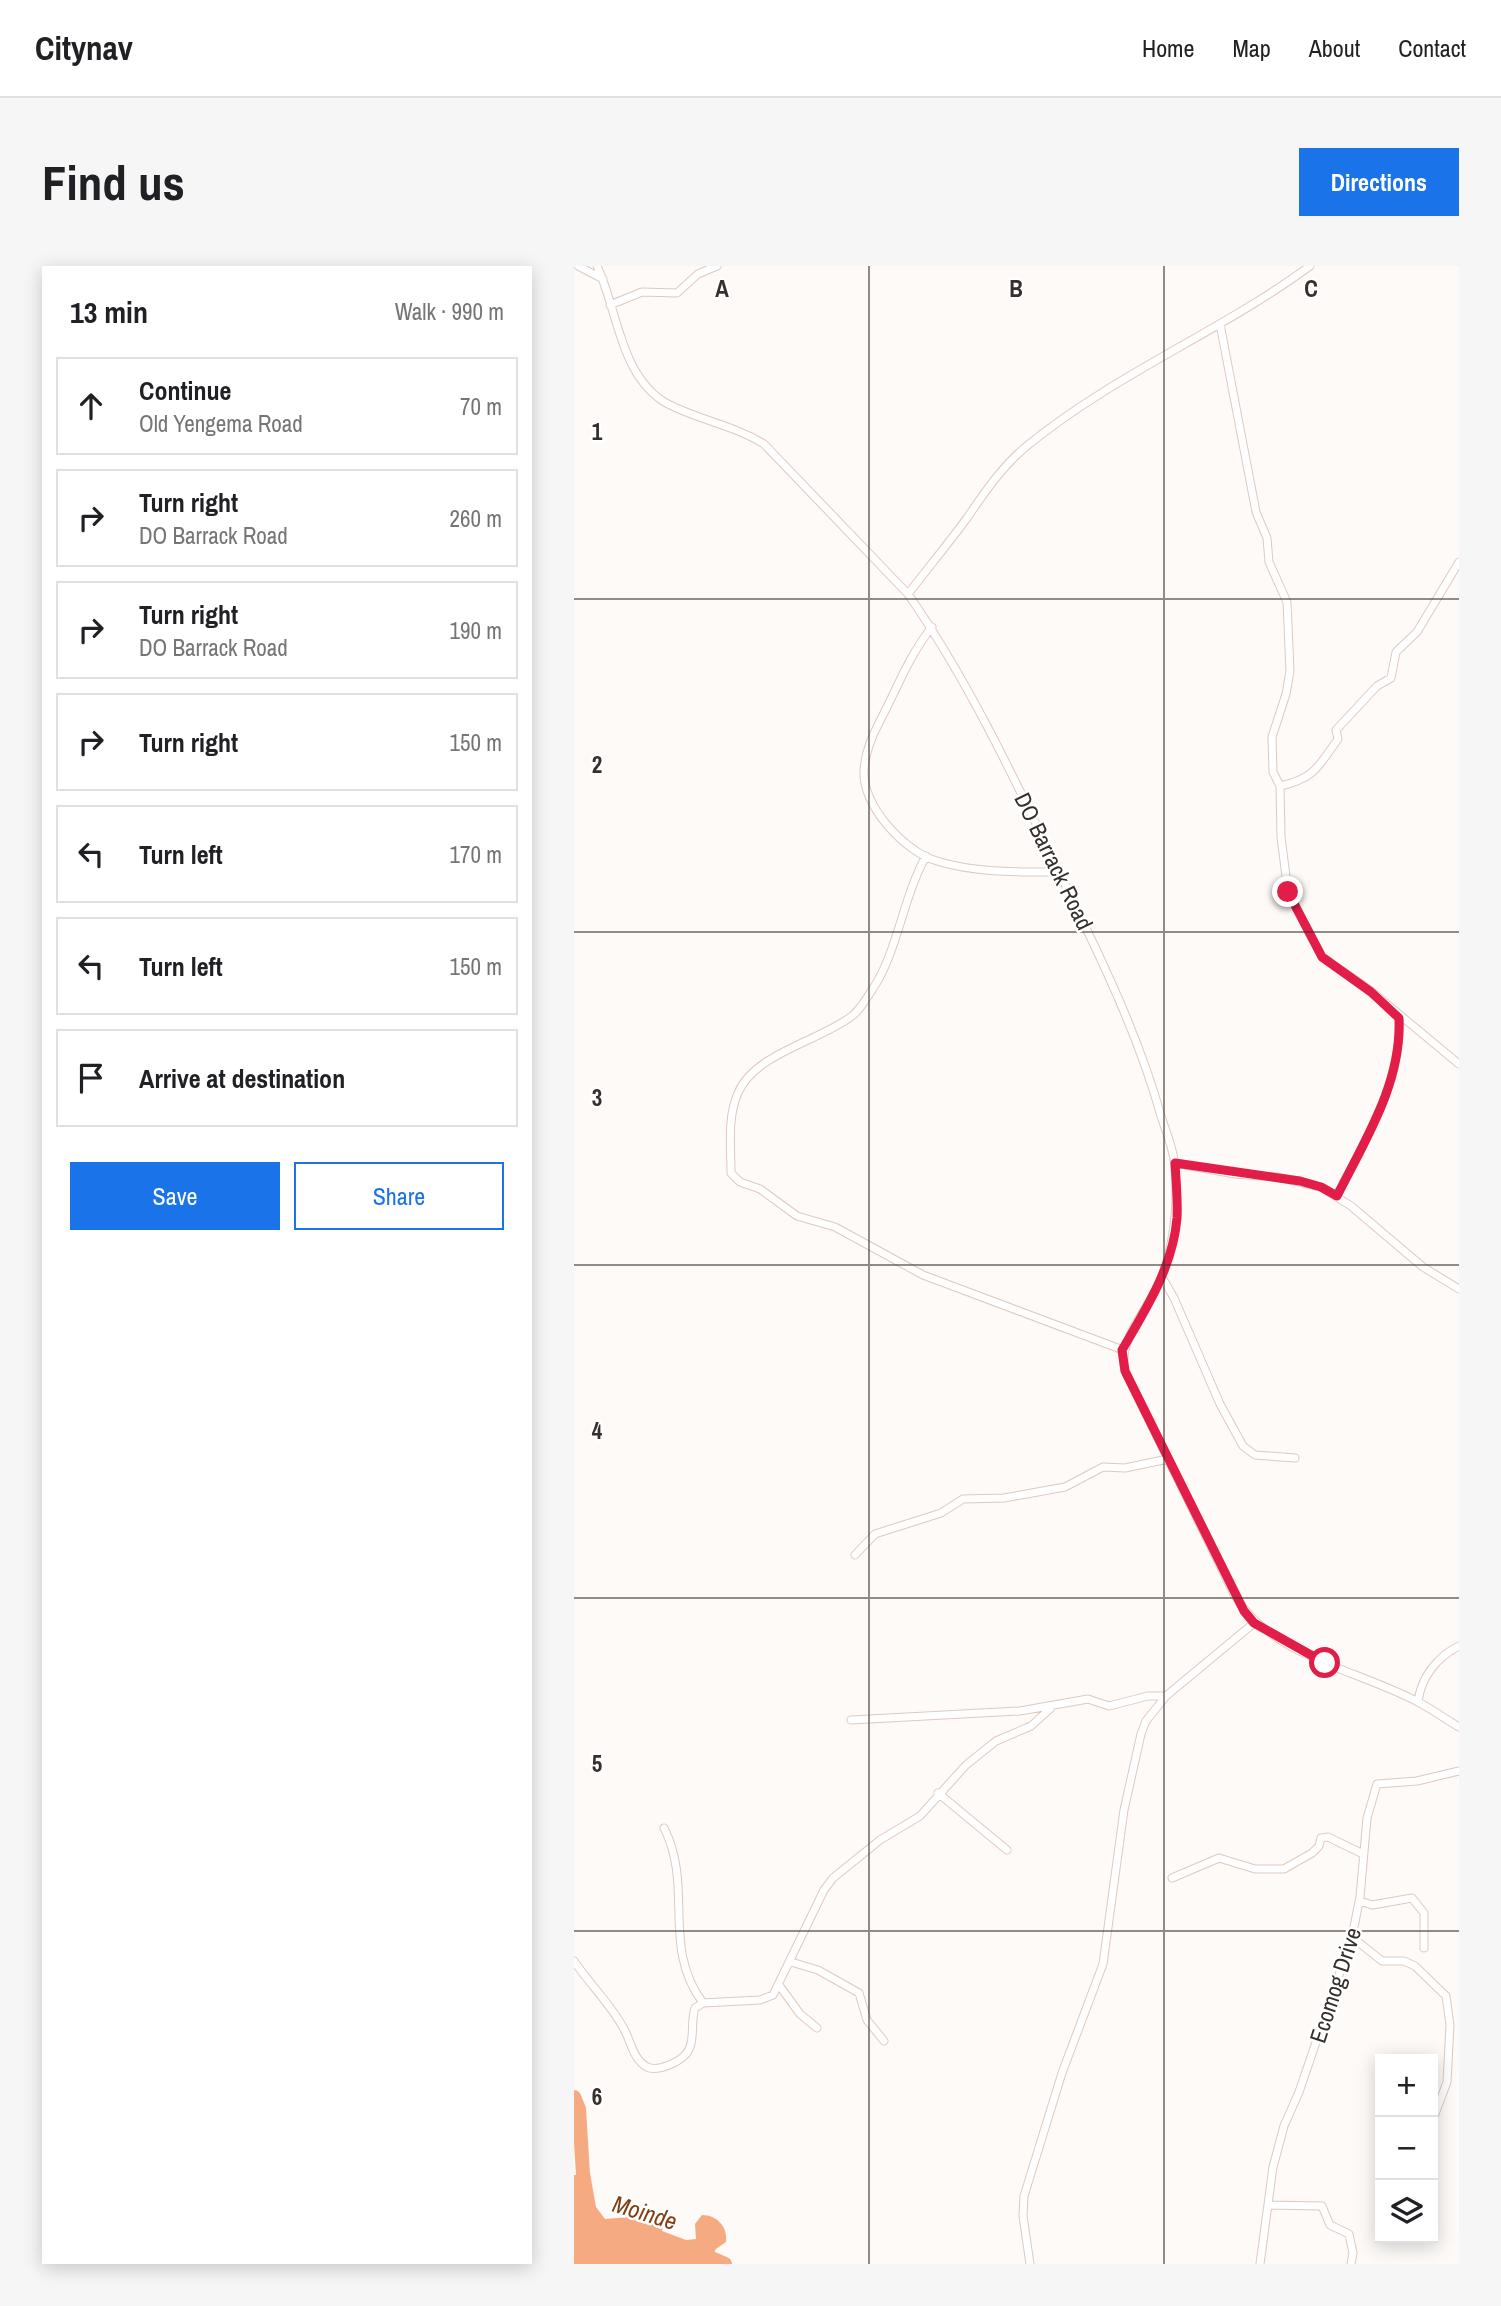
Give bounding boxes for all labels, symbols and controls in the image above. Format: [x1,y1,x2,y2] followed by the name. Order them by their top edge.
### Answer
[35,26,133,70] text: Citynav
[1142,32,1194,64] text: Home
[1232,32,1271,64] text: Map
[1309,32,1360,64] text: About
[1398,32,1466,64] text: Contact
[1299,148,1459,216] button: Directions
[42,149,185,215] text: Find us
[715,273,729,304] text: A
[1009,273,1023,304] text: B
[1304,273,1318,304] text: C
[70,292,148,332] text: 13 min
[395,296,504,327] text: Walk · 990 m
[139,373,231,408] text: Continue
[72,387,110,425] icon: ahead
[460,391,502,422] text: 70 m
[139,408,303,439] text: Old Yengema Road
[592,416,603,447] text: 1
[139,485,238,520] text: Turn right
[72,499,110,537] icon: right
[450,503,502,534] text: 260 m
[139,520,288,551] text: DO Barrack Road
[139,597,238,632] text: Turn right
[72,611,110,649] icon: right
[450,615,502,646] text: 190 m
[139,632,288,663] text: DO Barrack Road
[72,723,110,761] icon: right
[139,725,238,760] text: Turn right
[450,727,502,758] text: 150 m
[592,749,602,780] text: 2
[1007,787,1101,935] street label: DO Barrack Road
[72,835,110,873] icon: left
[139,837,223,872] text: Turn left
[450,839,502,870] text: 170 m
[1272,876,1303,907] route end
[72,947,110,985] icon: left
[139,949,223,984] text: Turn left
[450,951,502,982] text: 150 m
[72,1059,110,1097] icon: arrive
[139,1061,345,1096] text: Arrive at destination
[592,1082,602,1113] text: 3
[70,1162,280,1230] button: Save
[294,1162,504,1230] button: Share
[592,1415,603,1446] text: 4
[1309,1647,1340,1678] route start
[592,1748,602,1779] text: 5
[1302,1923,1368,2047] street label: Ecomog Drive
[1375,2054,1438,2243] map controls
[1375,2054,1438,2117] button: +
[592,2081,602,2112] text: 6
[1375,2117,1438,2180] button: −
[1375,2180,1438,2243] button: layers
[609,2187,681,2237] water label: Moinde

